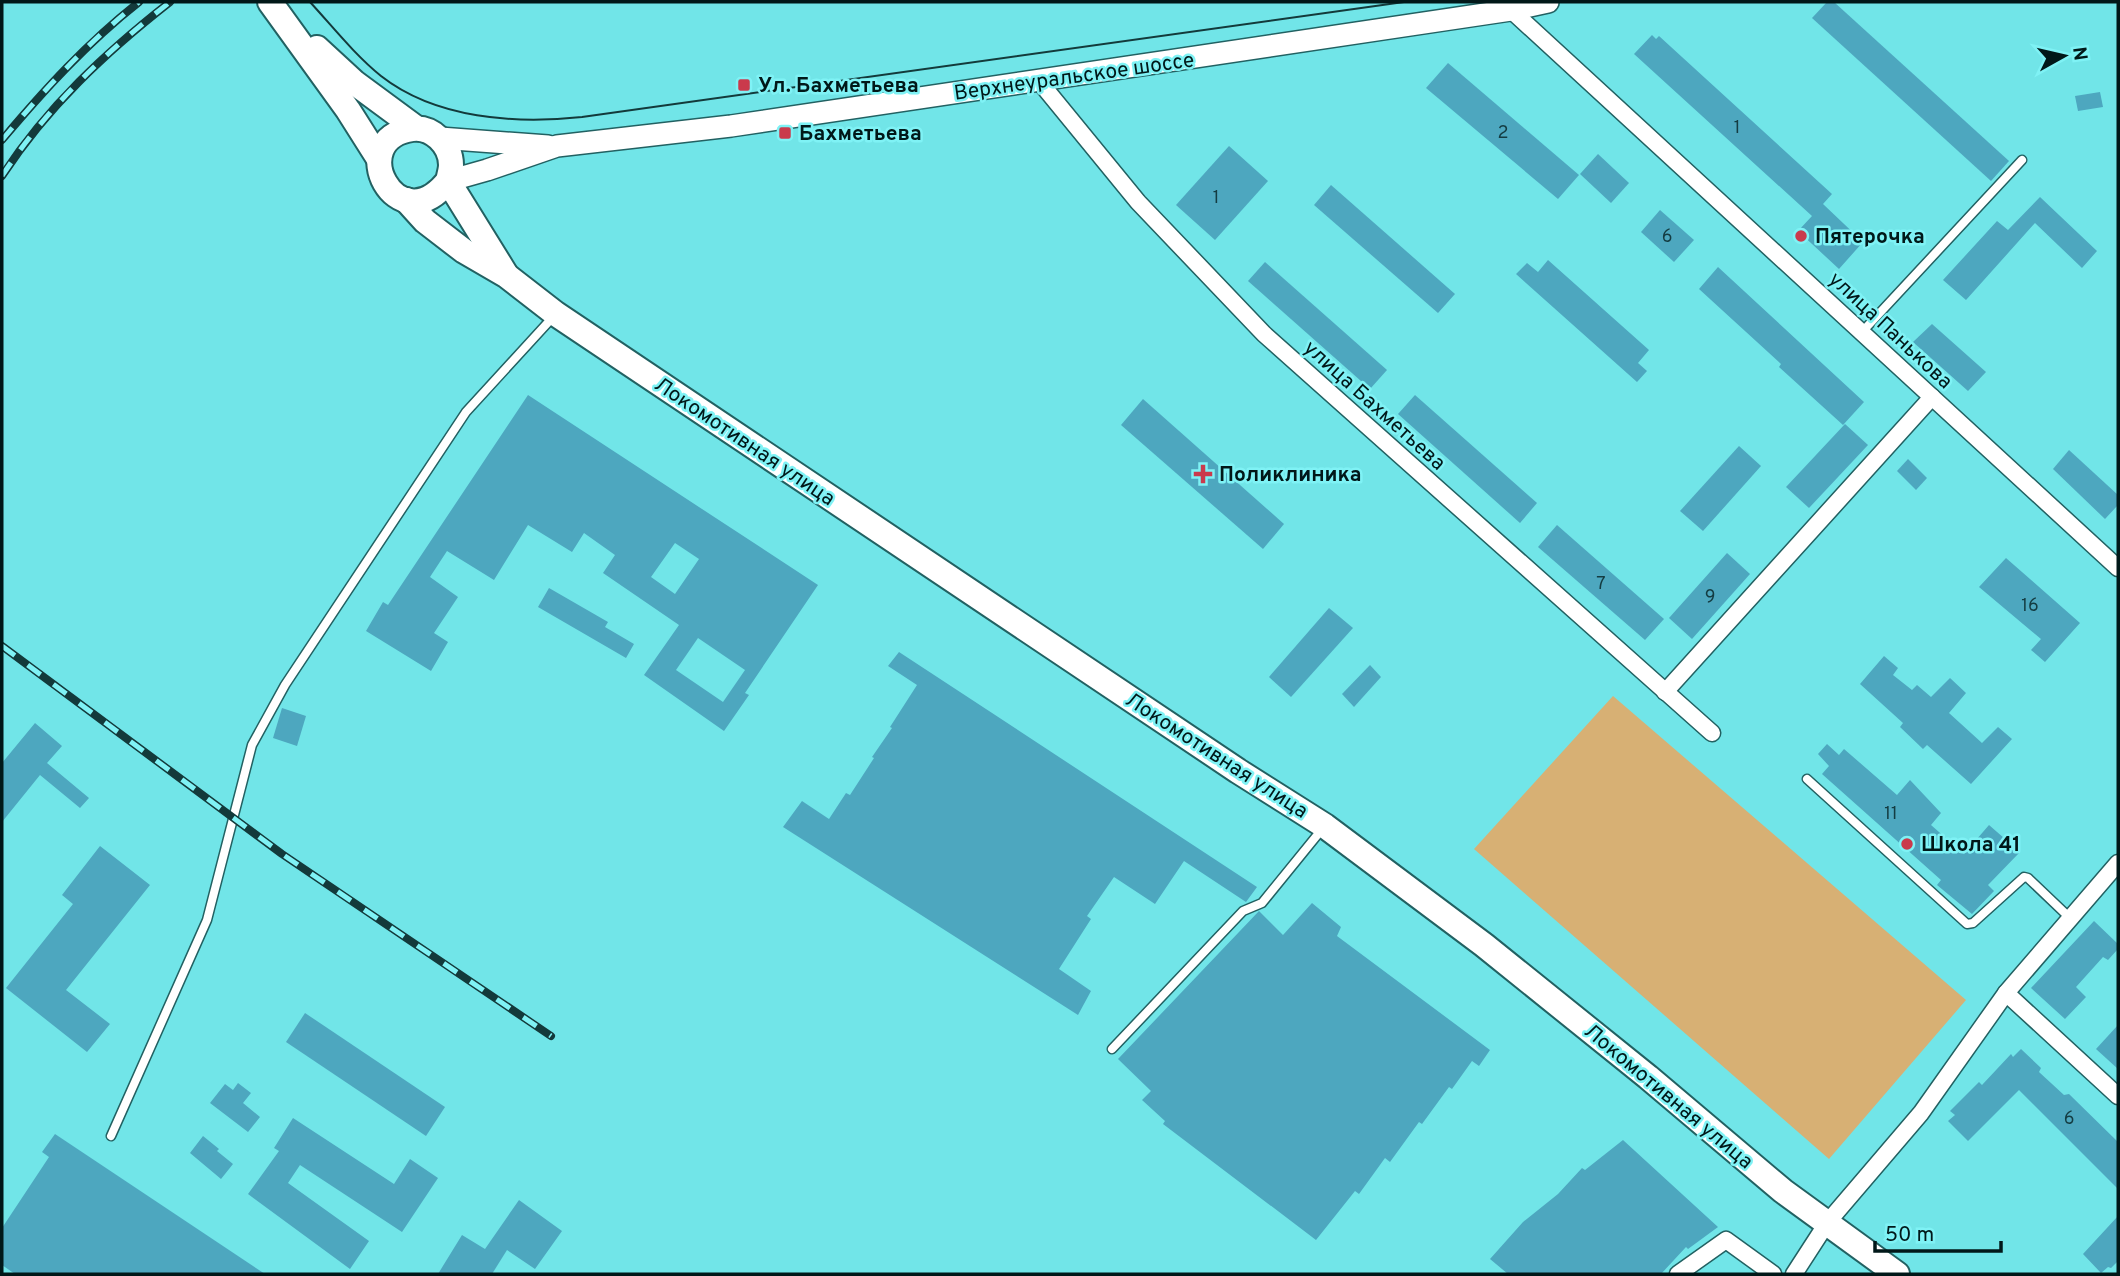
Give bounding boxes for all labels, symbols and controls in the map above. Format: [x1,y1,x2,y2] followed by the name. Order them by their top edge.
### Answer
[2029,21,2099,91] north arrow
[2066,45,2092,62] text: N
[952,47,1196,108] street label: Верхнеуральское шоссе
[758,73,919,100] place label: Ул. Бахметьева
[736,77,752,93] marker: Ул. Бахметьева
[1734,117,1740,140] house number: 1
[799,121,922,148] place label: Бахметьева
[1497,122,1509,145] house number: 2
[777,125,793,141] marker: Бахметьева
[1213,187,1219,210] house number: 1
[1815,224,1925,251] place label: Пятерочка
[1662,226,1672,249] house number: 6
[1793,228,1809,244] marker: Пятерочка
[1822,267,1958,396] street label: улица Панькова
[1297,335,1451,477] street label: улица Бахметьева
[649,372,840,513] street label: Локомотивная улица
[1219,462,1362,489] place label: Поликлиника
[1193,464,1213,484] marker: Поликлиника
[1596,573,1606,596] house number: 7
[1705,586,1715,609] house number: 9
[2021,595,2039,618] house number: 16
[1120,687,1313,825] street label: Локомотивная улица
[1884,803,1898,826] house number: 11
[1921,832,2021,859] place label: Школа 41
[1899,836,1915,852] marker: Школа 41
[1578,1019,1758,1176] street label: Локомотивная улица
[2064,1108,2074,1131] house number: 6
[1875,1210,2001,1254] scale bar
[1885,1222,1934,1249] text: 50 m

